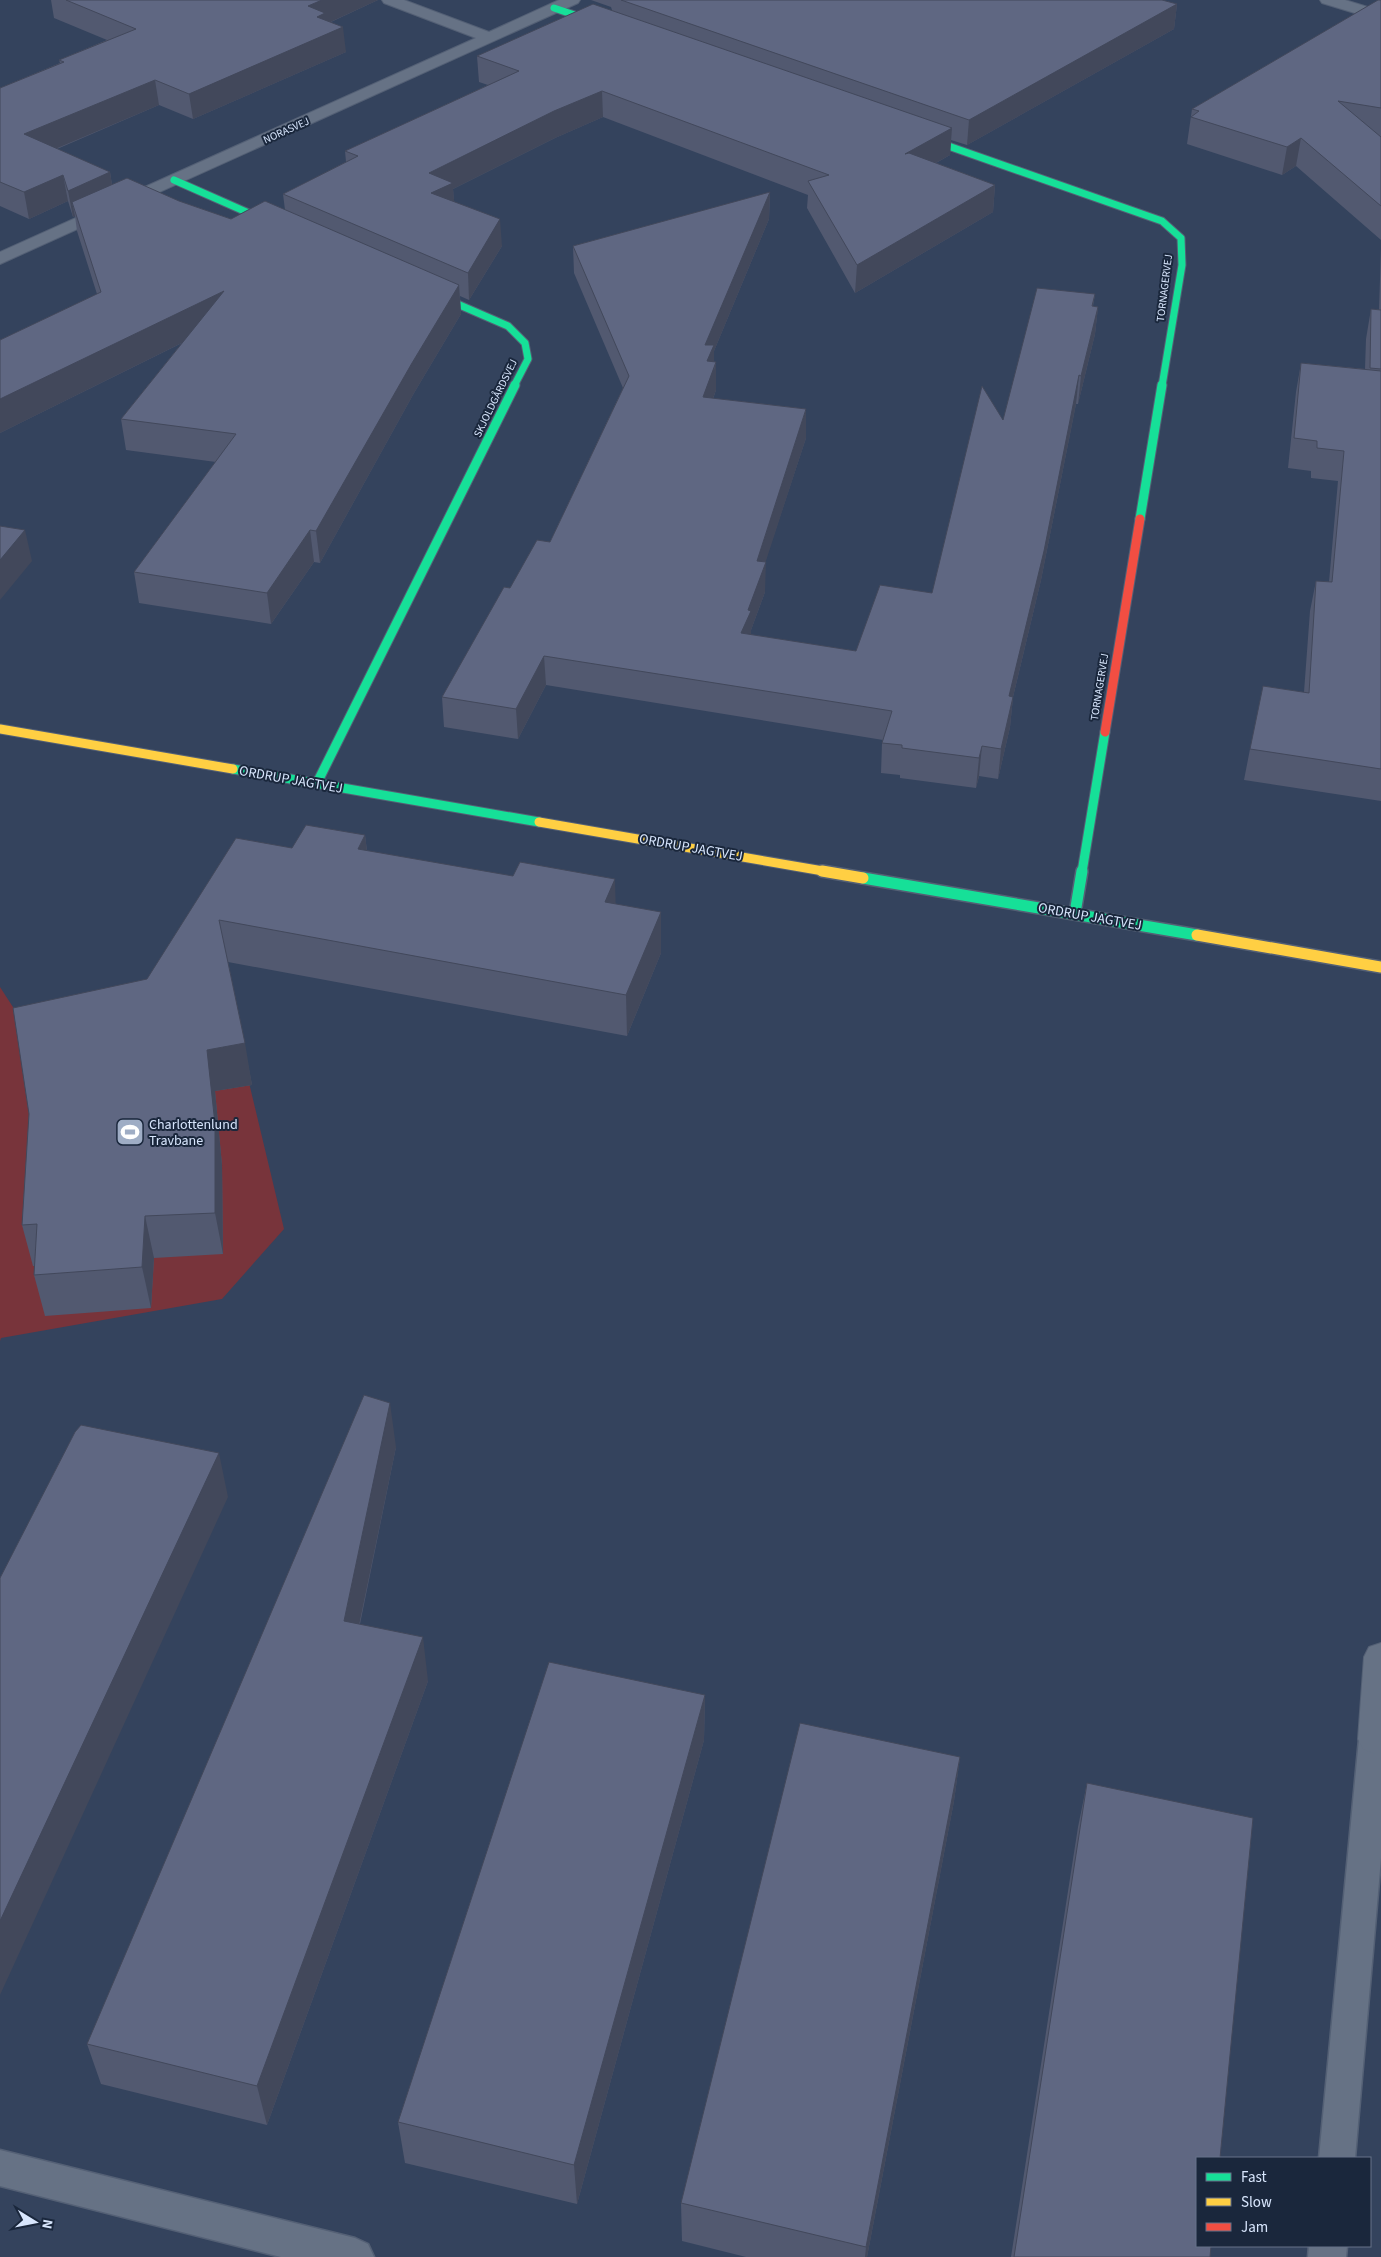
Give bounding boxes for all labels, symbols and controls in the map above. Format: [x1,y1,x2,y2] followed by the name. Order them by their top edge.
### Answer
[261,114,312,147] street label: NORASVEJ
[1153,253,1176,323] street label: TORNAGERVEJ
[470,357,521,440] street label: SKJOLDGÅRDSVEJ
[1087,652,1112,722] street label: TORNAGERVEJ
[237,761,344,799] street label: ORDRUP JAGTVEJ
[637,829,744,867] street label: ORDRUP JAGTVEJ
[1036,898,1143,936] street label: ORDRUP JAGTVEJ
[149,1115,238,1151] place label: Charlottenlund Travbane
[115,1117,145,1147] sports icon: Charlottenlund Travbane
[1196,2157,1371,2247] legend
[1241,2167,1267,2188] text: Fast
[1241,2192,1272,2213] text: Slow
[10,2197,60,2247] north arrow
[1241,2217,1268,2238] text: Jam
[36,2218,57,2230] text: N

